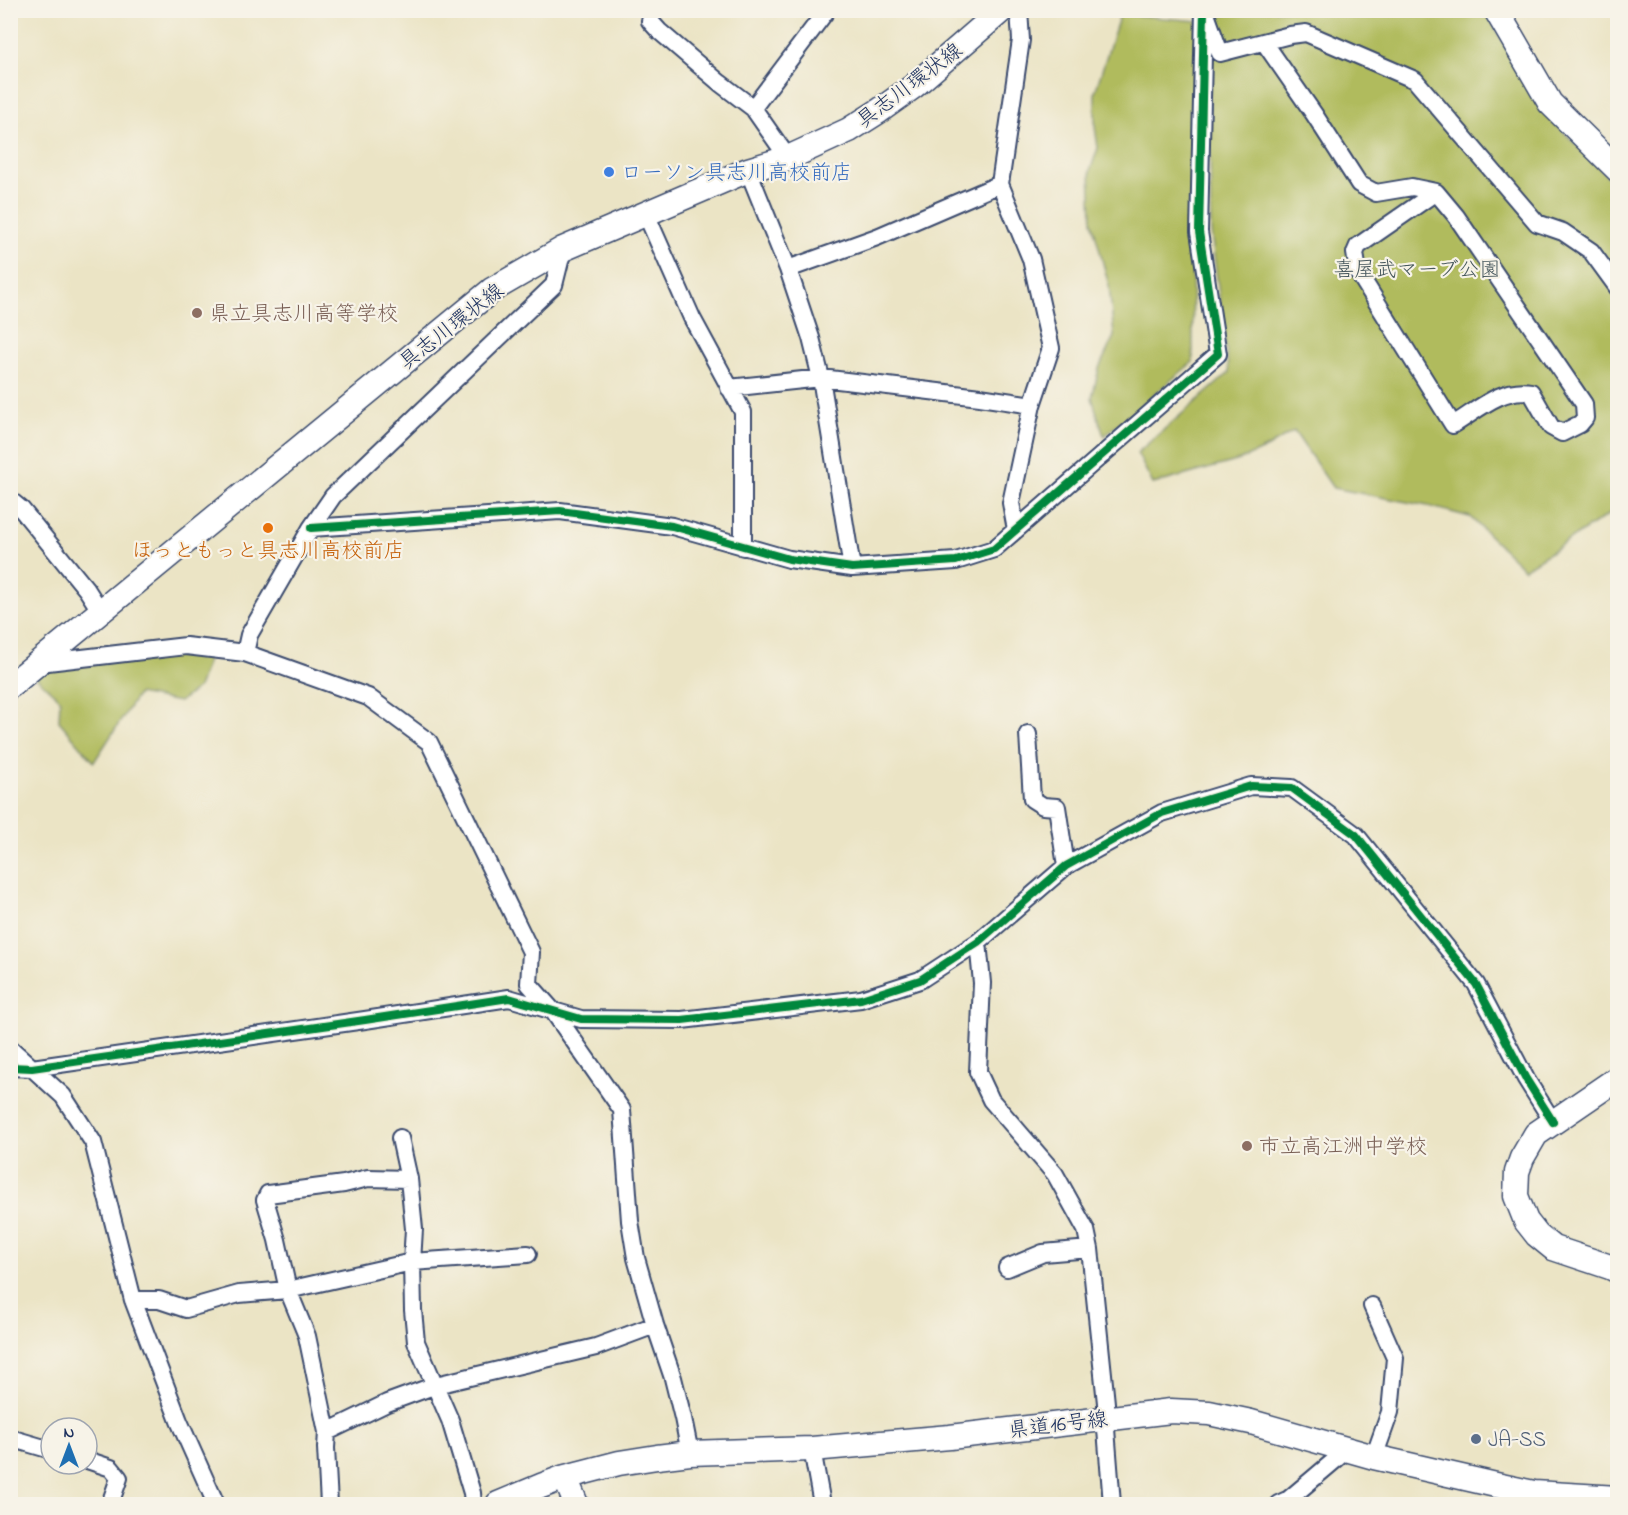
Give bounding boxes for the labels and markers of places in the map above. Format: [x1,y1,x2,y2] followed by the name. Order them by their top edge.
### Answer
[621,159,852,189] place label: ローソン具志川高校前店
[602,165,616,179] marker: ローソン具志川高校前店
[209,300,398,330] place label: 県立具志川高等学校
[190,306,204,320] marker: 県立具志川高等学校
[261,521,275,535] marker: ほっともっと具志川高校前店
[132,537,405,567] place label: ほっともっと具志川高校前店
[1259,1133,1427,1163] place label: 市立高江洲中学校
[1240,1139,1254,1153] marker: 市立高江洲中学校
[1488,1426,1546,1456] place label: JA-SS
[1469,1432,1483,1446] marker: JA-SS

